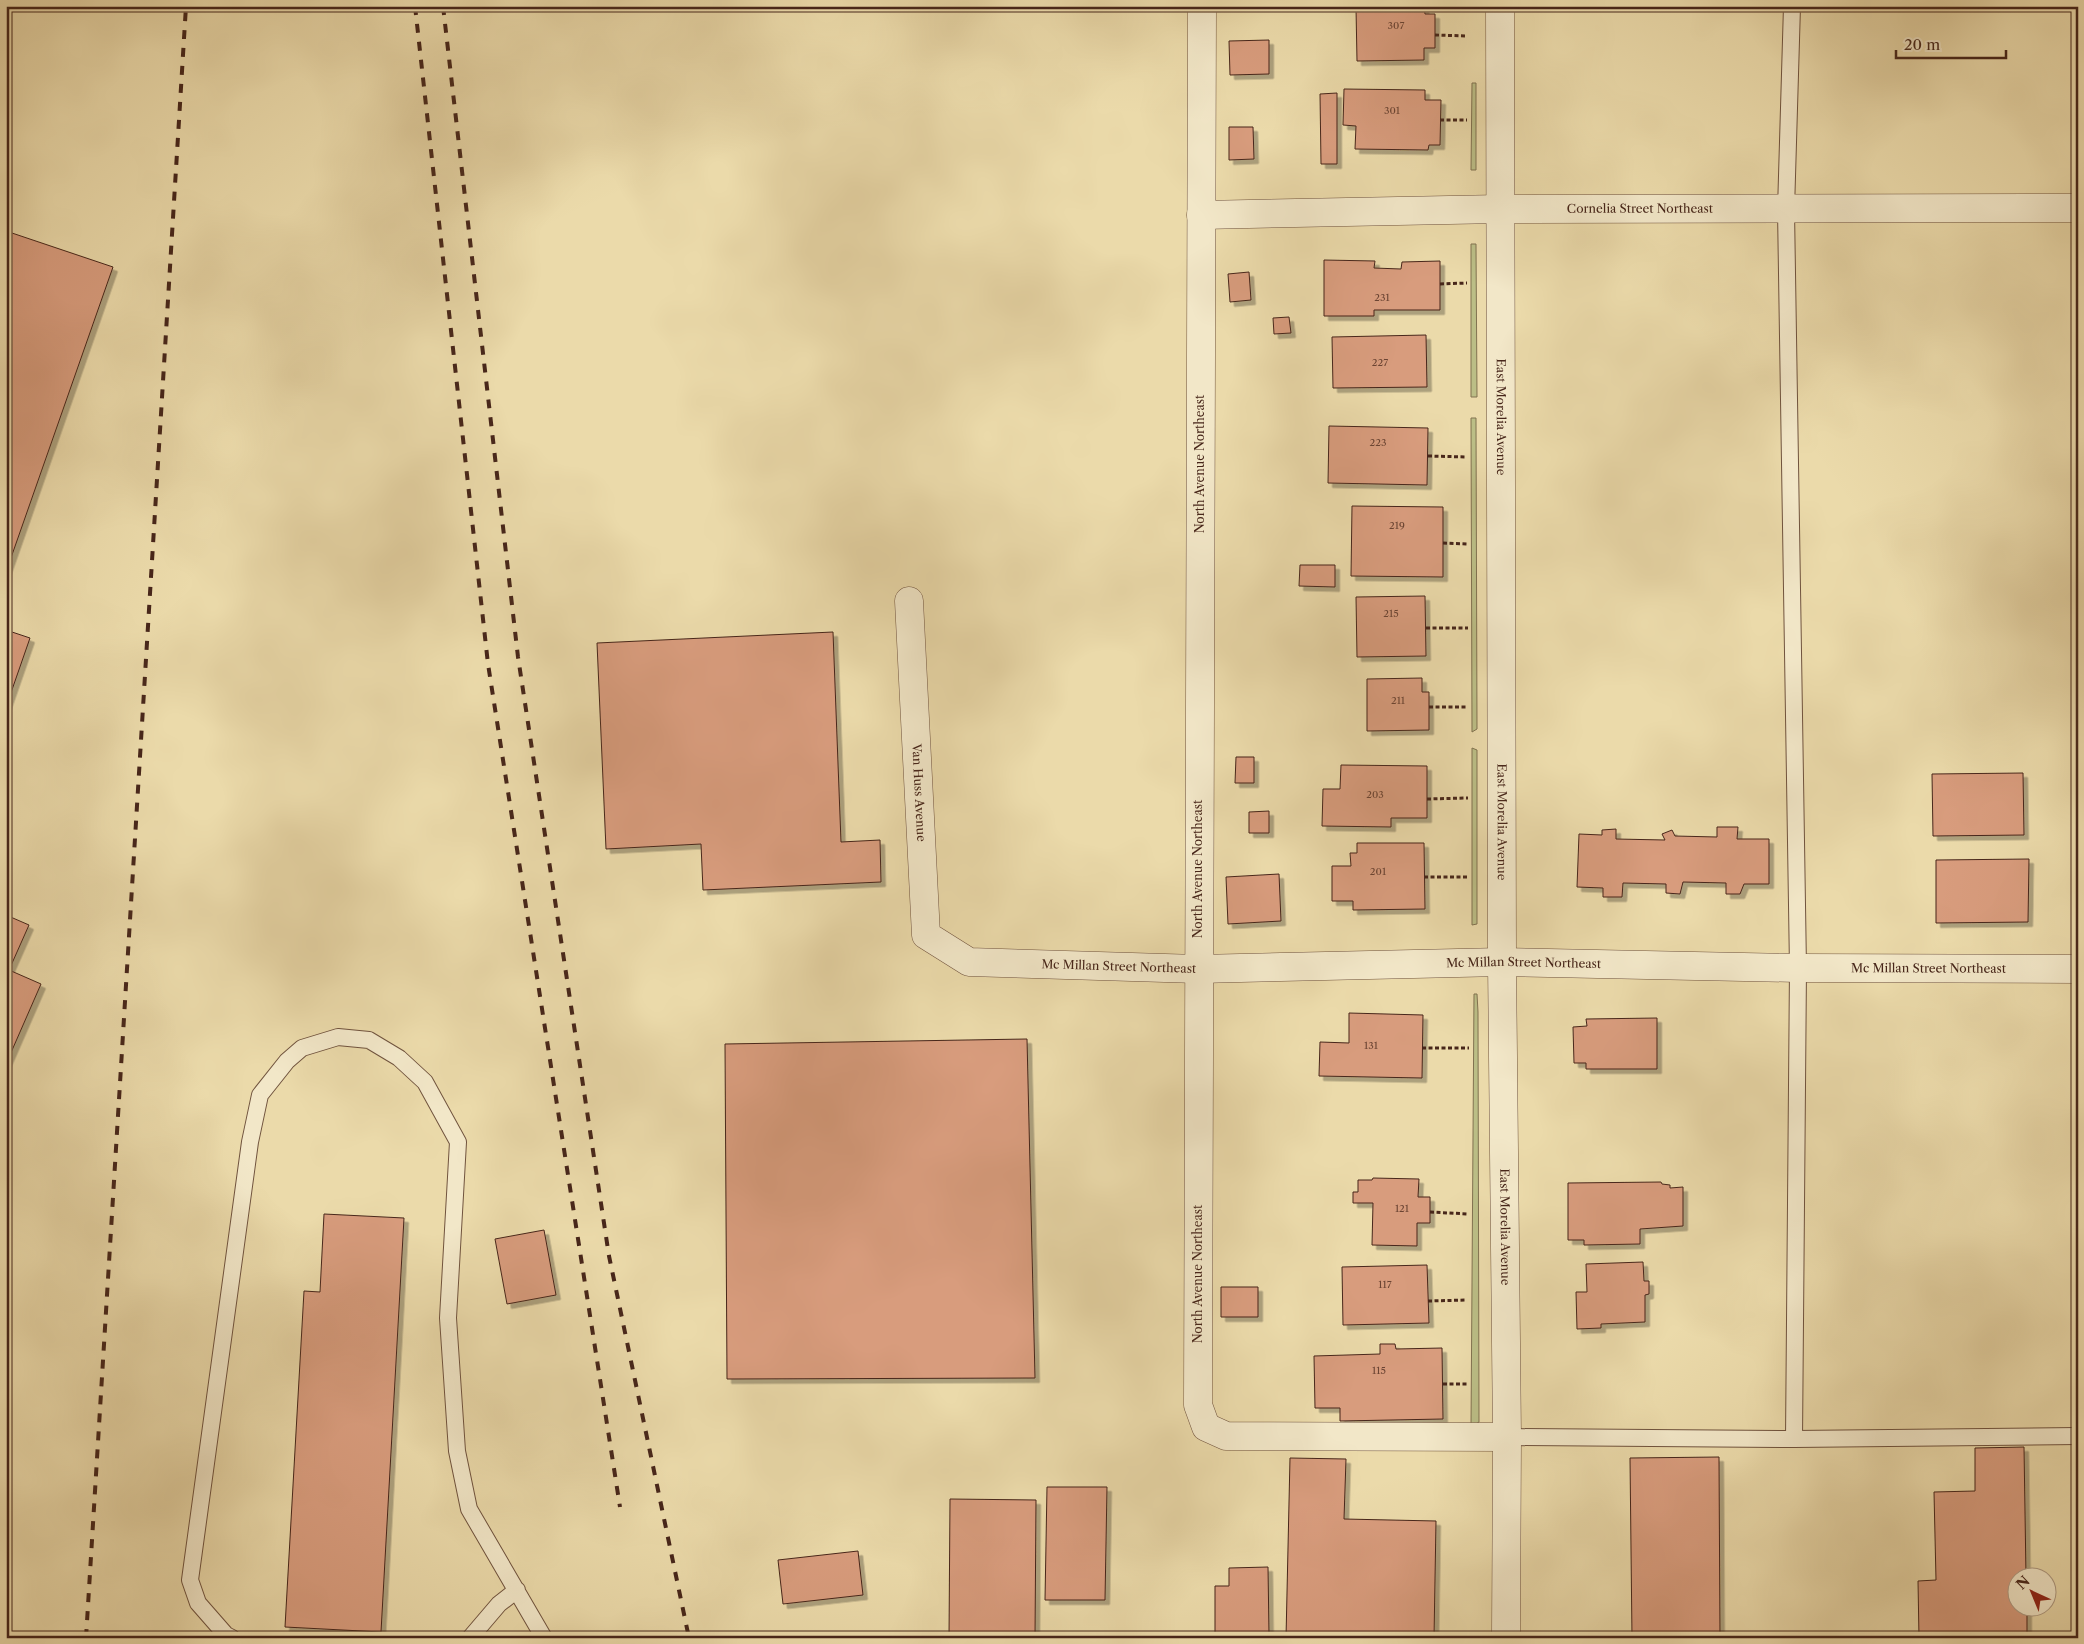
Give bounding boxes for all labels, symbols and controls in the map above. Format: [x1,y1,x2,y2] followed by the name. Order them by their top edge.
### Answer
[1388,19,1404,32] house number: 307
[1896,28,2006,60] scale bar
[1904,35,1940,54] text: 20 m
[1384,104,1401,117] house number: 301
[1567,201,1714,216] street label: Cornelia Street Northeast
[1374,291,1391,304] house number: 231
[1372,356,1388,369] house number: 227
[1494,359,1509,476] street label: East Morelia Avenue
[1192,394,1207,533] street label: North Avenue Northeast
[1369,436,1387,449] house number: 223
[1389,519,1405,532] house number: 219
[1383,607,1399,620] house number: 215
[1391,694,1406,707] house number: 211
[909,742,929,842] street label: Van Huss Avenue
[1495,764,1510,881] street label: East Morelia Avenue
[1366,788,1384,801] house number: 203
[1190,799,1205,938] street label: North Avenue Northeast
[1370,865,1387,878] house number: 201
[1446,954,1602,971] street label: Mc Millan Street Northeast
[1041,956,1197,976] street label: Mc Millan Street Northeast
[1851,960,2007,976] street label: Mc Millan Street Northeast
[1364,1039,1379,1052] house number: 131
[1497,1168,1513,1286] street label: East Morelia Avenue
[1395,1202,1410,1215] house number: 121
[1190,1204,1205,1343] street label: North Avenue Northeast
[1378,1278,1392,1291] house number: 117
[1372,1364,1386,1377] house number: 115
[2006,1566,2056,1616] north arrow
[2012,1572,2034,1593] text: N

